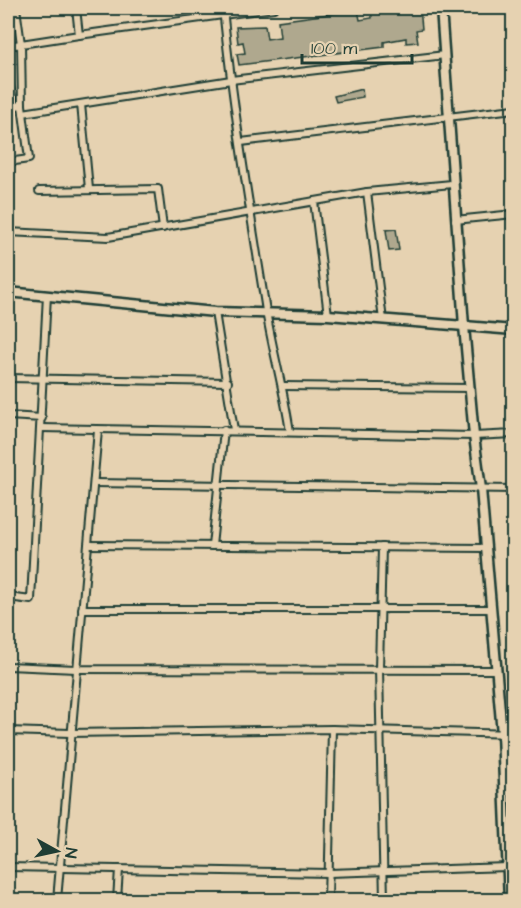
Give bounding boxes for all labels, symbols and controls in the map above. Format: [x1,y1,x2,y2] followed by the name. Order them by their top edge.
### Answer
[302,27,412,65] scale bar
[311,36,357,61] text: 100 m
[27,821,87,881] north arrow
[59,846,82,859] text: N

